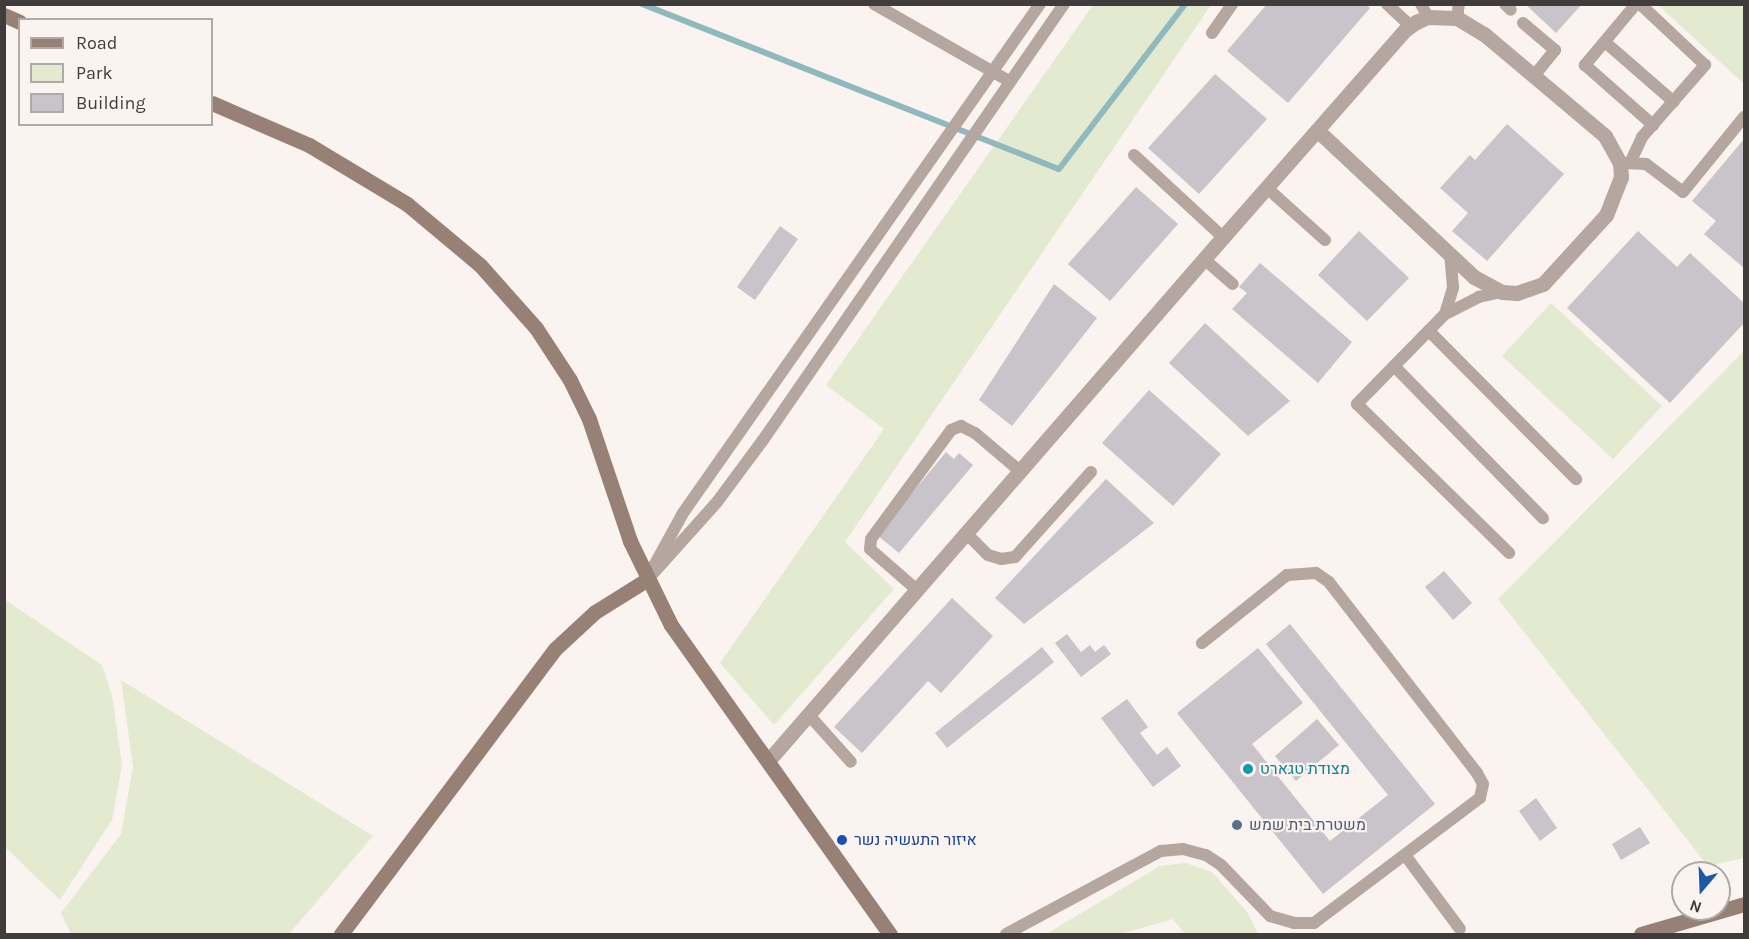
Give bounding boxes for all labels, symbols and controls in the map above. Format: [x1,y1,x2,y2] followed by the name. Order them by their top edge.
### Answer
[18,18,213,126] legend
[76,32,117,54] text: Road
[76,62,113,84] text: Park
[76,92,146,114] text: Building
[1260,759,1350,779] place label: מצודת טגארט
[1241,762,1255,776] marker: מצודת טגארט
[1249,815,1366,835] place label: משטרת בית שמש
[1230,818,1244,832] marker: משטרת בית שמש
[854,830,977,850] place label: איזור התעשיה נשר
[835,833,849,847] marker: איזור התעשיה נשר
[1671,861,1731,921] north arrow
[1687,896,1704,917] text: N

